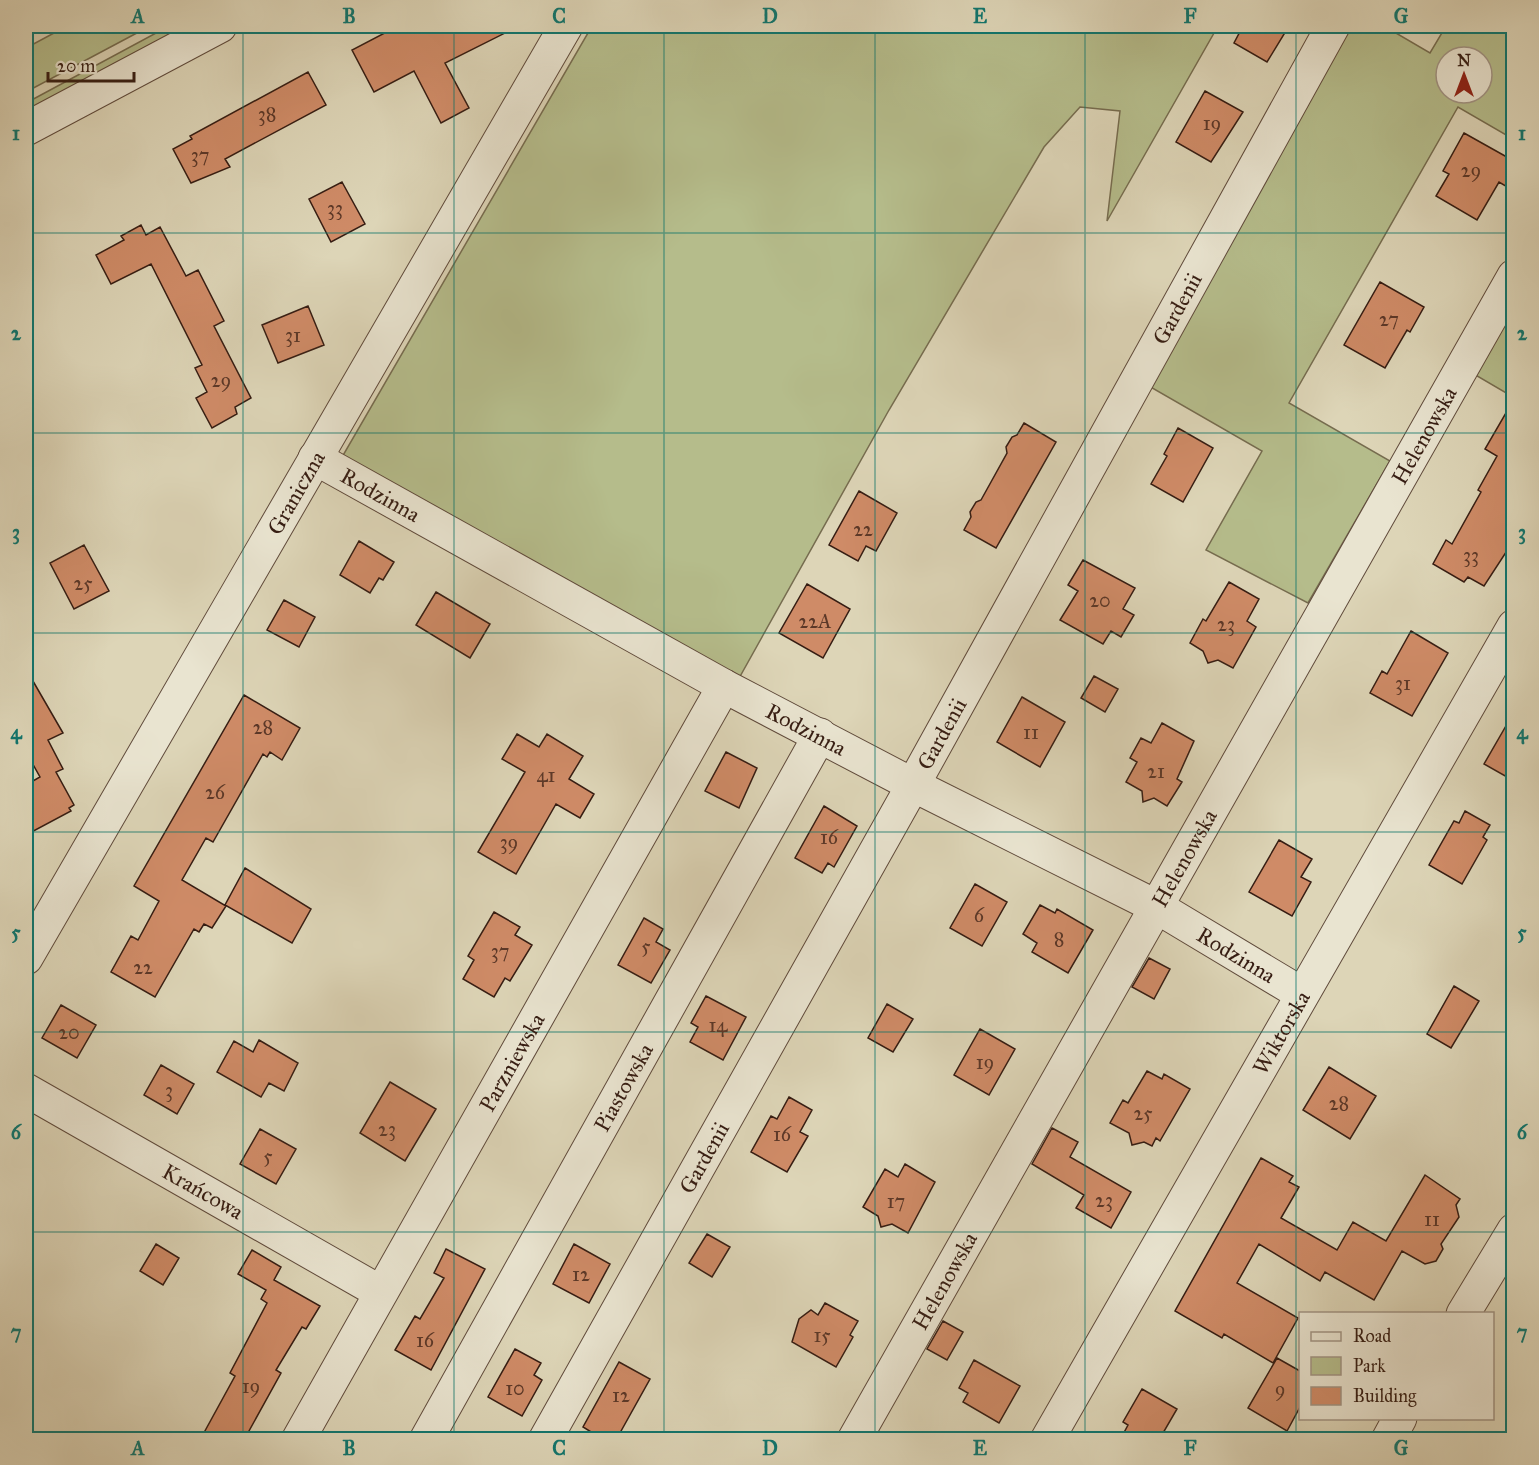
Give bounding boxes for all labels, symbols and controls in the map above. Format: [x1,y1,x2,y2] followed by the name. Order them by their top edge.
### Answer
[129,4,145,28] text: A
[342,4,356,28] text: B
[552,4,566,28] text: C
[762,4,778,28] text: D
[973,4,988,28] text: E
[1183,4,1197,28] text: F
[1394,4,1409,28] text: G
[48,45,134,83] scale bar
[1434,45,1494,105] north arrow
[1457,51,1471,70] text: N
[57,55,95,77] text: 20 m
[258,102,276,126] house number: 38
[1203,111,1221,135] house number: 19
[12,121,20,145] text: 1
[1518,121,1526,145] text: 1
[191,143,209,167] house number: 37
[1461,158,1481,182] house number: 29
[327,196,343,220] house number: 33
[1146,268,1207,349] street label: Gardenii
[1379,307,1399,331] house number: 27
[11,321,22,345] text: 2
[1517,321,1528,345] text: 2
[285,323,301,347] house number: 31
[211,368,231,392] house number: 29
[1385,381,1462,489] street label: Helenowska
[261,445,331,539] street label: Graniczna
[336,462,426,528] street label: Rodzinna
[853,517,873,541] house number: 22
[12,520,20,545] text: 3
[1518,520,1526,545] text: 3
[1463,543,1479,567] house number: 33
[73,571,93,595] house number: 25
[1089,588,1111,612] house number: 20
[798,609,832,633] house number: 22A
[1217,612,1235,636] house number: 23
[1395,671,1411,695] house number: 31
[911,693,972,774] street label: Gardenii
[761,697,852,761] street label: Rodzinna
[253,715,273,739] house number: 28
[10,720,22,745] text: 4
[1023,720,1039,744] house number: 11
[1516,720,1528,745] text: 4
[1147,759,1165,783] house number: 21
[536,763,556,787] house number: 41
[205,780,226,804] house number: 26
[1146,804,1223,912] street label: Helenowska
[820,825,839,849] house number: 16
[500,830,518,854] house number: 39
[974,903,985,927] house number: 6
[11,920,21,944] text: 5
[1517,920,1527,944] text: 5
[1192,921,1281,989] street label: Rodzinna
[1054,927,1064,951] house number: 8
[641,934,651,958] house number: 5
[491,939,509,963] house number: 37
[133,955,153,979] house number: 22
[1246,985,1316,1079] street label: Wiktorska
[473,1007,550,1116] street label: Parzniewska
[708,1013,728,1037] house number: 14
[58,1020,80,1044] house number: 20
[588,1038,659,1136] street label: Piastowska
[976,1050,994,1074] house number: 19
[165,1078,173,1102] house number: 3
[1329,1091,1349,1115] house number: 28
[1133,1101,1153,1125] house number: 25
[378,1117,396,1141] house number: 23
[673,1117,735,1198] street label: Gardenii
[11,1120,23,1144] text: 6
[1517,1120,1529,1144] text: 6
[773,1122,792,1146] house number: 16
[263,1144,273,1168] house number: 5
[158,1157,249,1225] street label: Krańcowa
[1095,1188,1113,1212] house number: 23
[887,1189,905,1213] house number: 17
[1424,1207,1440,1231] house number: 11
[906,1227,983,1334] street label: Helenowska
[572,1262,590,1286] house number: 12
[1299,1312,1494,1420] legend
[11,1320,22,1344] text: 7
[1517,1320,1528,1344] text: 7
[813,1323,831,1347] house number: 15
[1353,1325,1391,1347] text: Road
[416,1328,435,1352] house number: 16
[1353,1355,1386,1377] text: Park
[242,1374,260,1398] house number: 19
[505,1376,525,1400] house number: 10
[1275,1377,1285,1401] house number: 9
[612,1383,630,1407] house number: 12
[1353,1385,1417,1408] text: Building
[129,1436,145,1460] text: A
[342,1436,356,1460] text: B
[552,1436,566,1460] text: C
[762,1436,778,1460] text: D
[973,1436,988,1460] text: E
[1183,1436,1197,1460] text: F
[1394,1436,1409,1460] text: G

